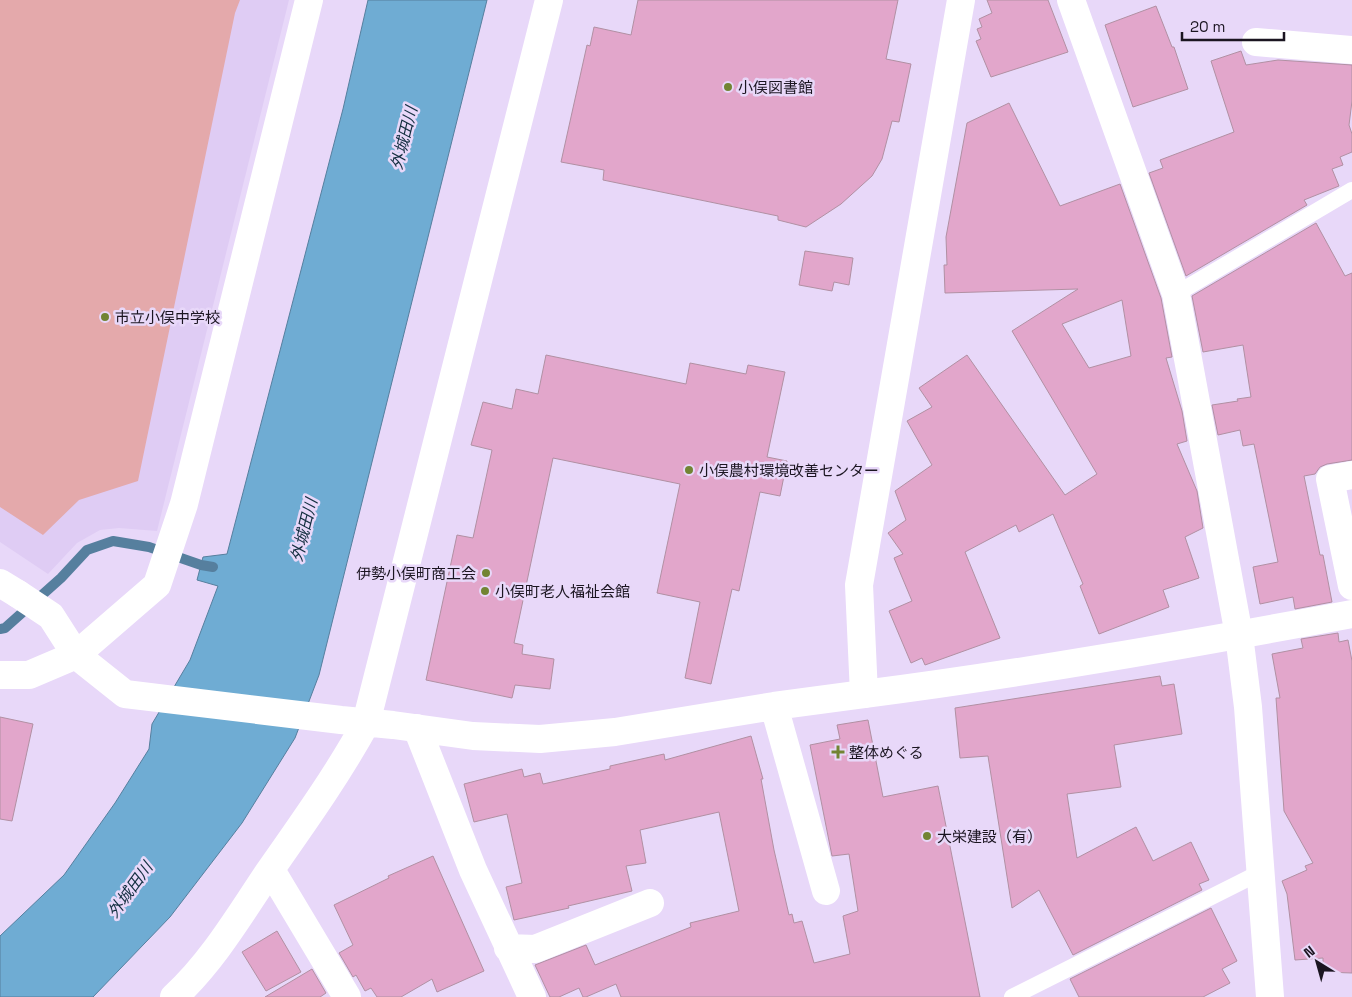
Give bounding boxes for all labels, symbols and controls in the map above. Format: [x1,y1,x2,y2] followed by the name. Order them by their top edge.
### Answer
[1182,10,1284,42] scale bar
[1190,17,1225,36] text: 20 m
[738,78,813,97] place label: 小俣図書館
[722,81,734,93] marker: 小俣図書館
[386,102,422,172] water label: 外城田川
[115,308,220,327] place label: 市立小俣中学校
[99,311,111,323] marker: 市立小俣中学校
[699,461,879,480] place label: 小俣農村環境改善センター
[683,464,695,476] marker: 小俣農村環境改善センター
[286,494,322,564] water label: 外城田川
[356,564,476,583] place label: 伊勢小俣町商工会
[480,567,492,579] marker: 伊勢小俣町商工会
[495,582,630,601] place label: 小俣町老人福祉会館
[479,585,491,597] marker: 小俣町老人福祉会館
[849,743,924,762] place label: 整体めぐる
[831,745,845,759] marker: 整体めぐる
[937,827,1042,846] place label: 大栄建設（有）
[921,830,933,842] marker: 大栄建設（有）
[103,856,158,922] water label: 外城田川
[1292,937,1342,987] north arrow
[1300,942,1318,962] text: N

